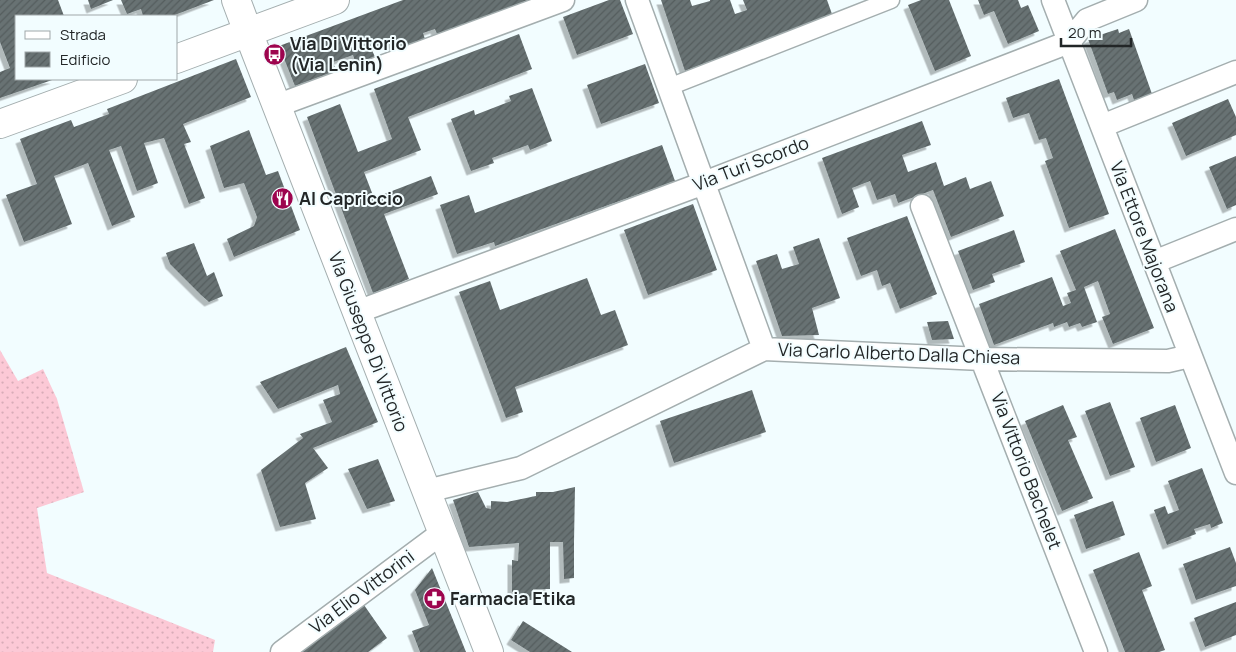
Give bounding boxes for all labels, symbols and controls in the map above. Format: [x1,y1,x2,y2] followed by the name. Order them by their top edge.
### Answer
[15,15,178,80] legend
[1061,15,1131,47] scale bar
[1068,22,1101,43] text: 20 m
[60,24,106,45] text: Strada
[290,31,407,76] place label: Via Di Vittorio (Via Lenin)
[262,42,286,66] bus stop icon: Via Di Vittorio (Via Lenin)
[60,49,111,70] text: Edificio
[689,130,812,196] street label: Via Turi Scordo
[1105,158,1185,316] street label: Via Ettore Majorana
[299,186,403,210] place label: Al Capriccio
[271,187,295,211] restaurant icon: Al Capriccio
[324,248,414,435] street label: Via Giuseppe Di Vittorio
[778,337,1021,369] street label: Via Carlo Alberto Dalla Chiesa
[986,389,1068,552] street label: Via Vittorio Bachelet
[304,544,419,639] street label: Via Elio Vittorini
[450,586,576,610] place label: Farmacia Etika
[422,587,446,611] pharmacy icon: Farmacia Etika

